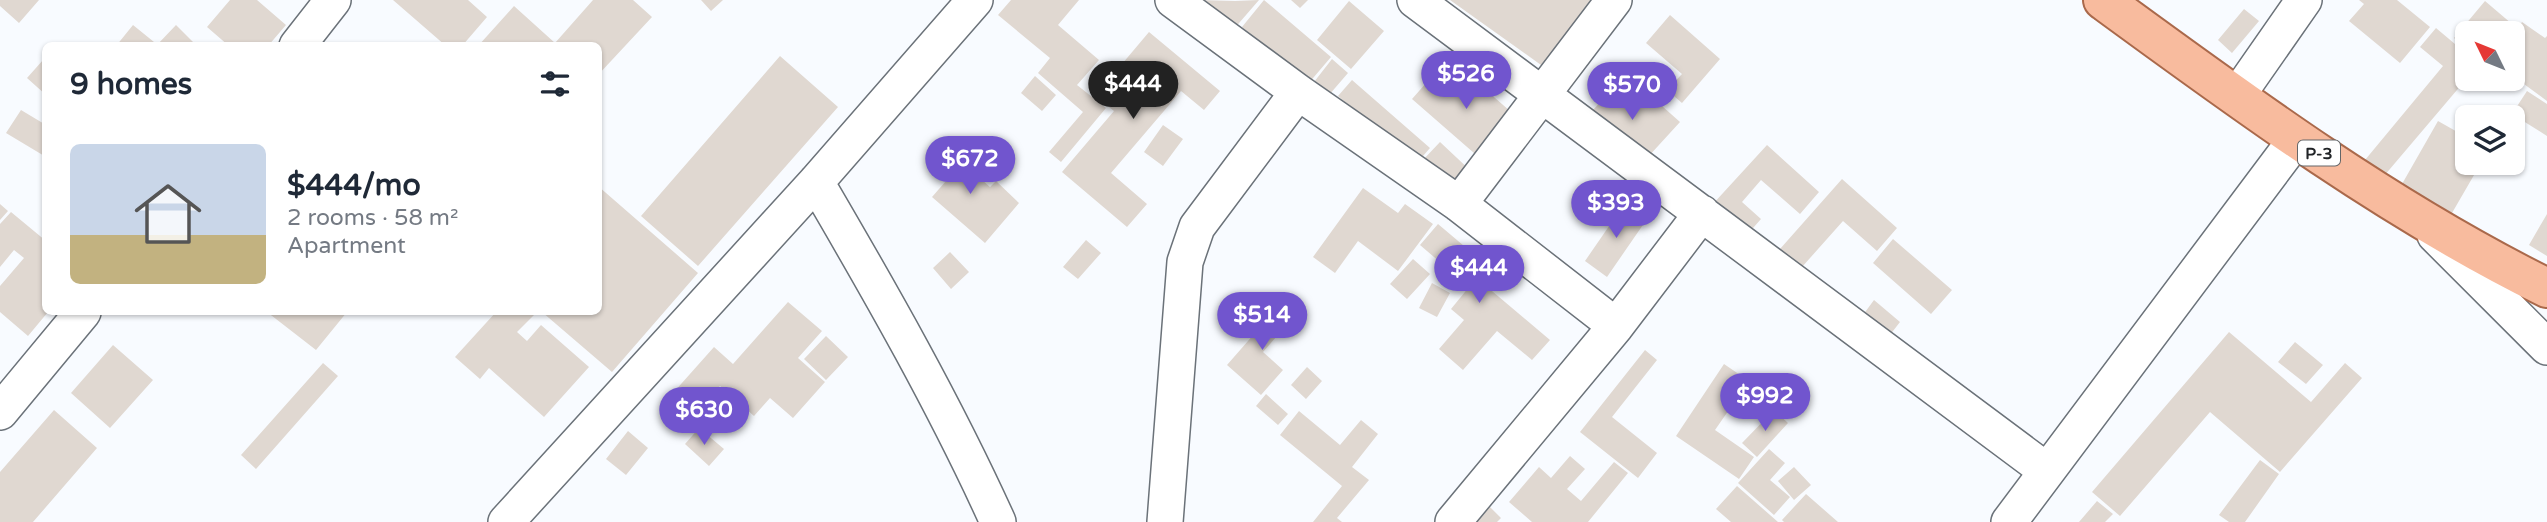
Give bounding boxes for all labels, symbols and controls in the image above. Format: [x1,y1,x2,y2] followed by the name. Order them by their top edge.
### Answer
[2455,21,2525,91] north arrow
[2455,21,2525,175] map controls
[1425,52,1507,111] pin: $526
[1437,60,1495,88] text: $526
[1092,61,1174,121] pin: $444
[1591,62,1673,122] pin: $570
[536,65,574,103] icon: filters
[70,66,192,103] text: 9 homes
[1104,70,1162,98] text: $444
[1603,71,1661,99] text: $570
[2455,105,2525,175] button: layers
[929,136,1011,196] pin: $672
[2298,140,2340,166] road number: P-3
[941,145,999,173] text: $672
[287,167,421,204] text: $444/mo
[126,172,210,256] icon: home
[1575,180,1657,240] pin: $393
[1587,189,1645,217] text: $393
[287,204,458,232] text: 2 rooms · 58 m²
[287,232,406,260] text: Apartment
[1438,246,1520,305] pin: $444
[1450,254,1508,282] text: $444
[1221,292,1303,352] pin: $514
[1233,301,1291,329] text: $514
[1724,374,1806,433] pin: $992
[1736,382,1794,410] text: $992
[663,388,745,447] pin: $630
[675,396,733,424] text: $630

